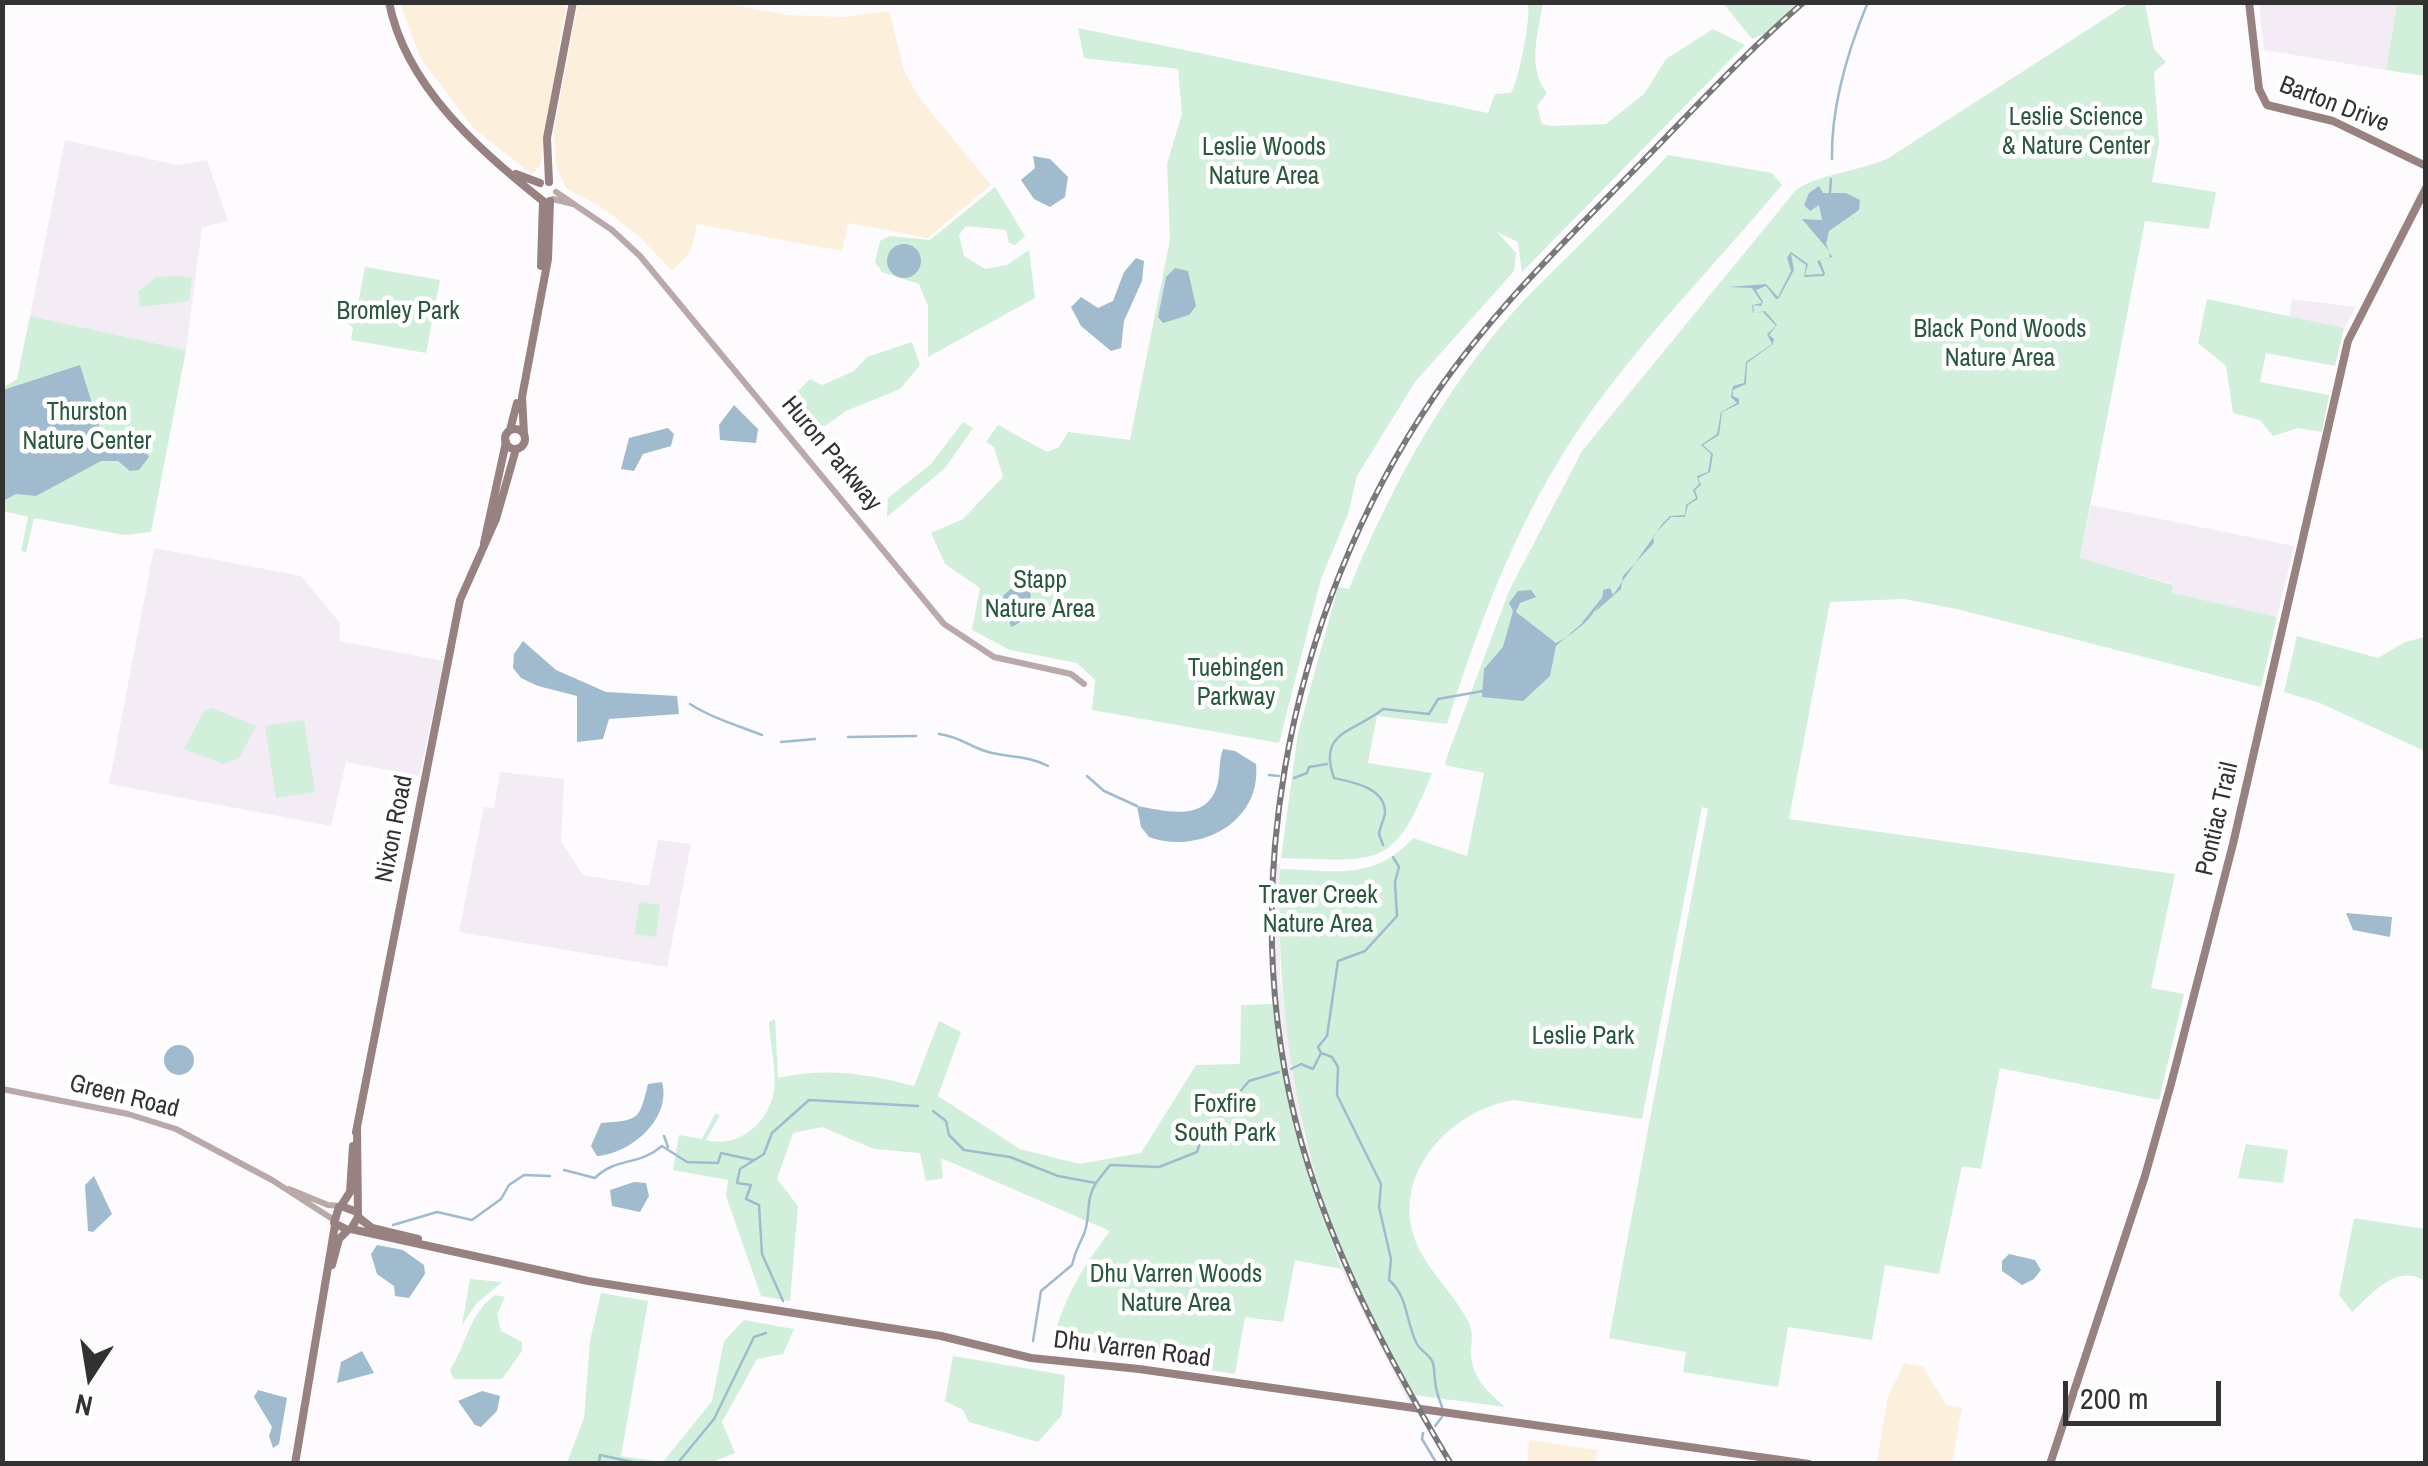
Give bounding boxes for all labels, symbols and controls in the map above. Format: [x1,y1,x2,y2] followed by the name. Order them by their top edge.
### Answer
[2275,70,2393,140] street label: Barton Drive
[2002,103,2150,162] park label: Leslie Science & Nature Center
[1202,133,1326,192] park label: Leslie Woods Nature Area
[336,297,460,327] park label: Bromley Park
[1914,315,2086,374] park label: Black Pond Woods Nature Area
[774,391,888,517] street label: Huron Parkway
[23,398,151,457] park label: Thurston Nature Center
[985,566,1095,625] park label: Stapp Nature Area
[1188,654,1284,713] park label: Tuebingen Parkway
[2190,759,2246,879] street label: Pontiac Trail
[370,773,420,885] street label: Nixon Road
[1259,881,1377,940] park label: Traver Creek Nature Area
[1532,1022,1634,1052] park label: Leslie Park
[66,1069,182,1125] street label: Green Road
[1174,1090,1276,1149] park label: Foxfire South Park
[1090,1260,1262,1319] park label: Dhu Varren Woods Nature Area
[1052,1325,1212,1375] street label: Dhu Varren Road
[40,1326,140,1426] north arrow
[2068,1361,2226,1423] scale bar
[2080,1378,2148,1418] text: 200 m
[72,1385,96,1426] text: N

